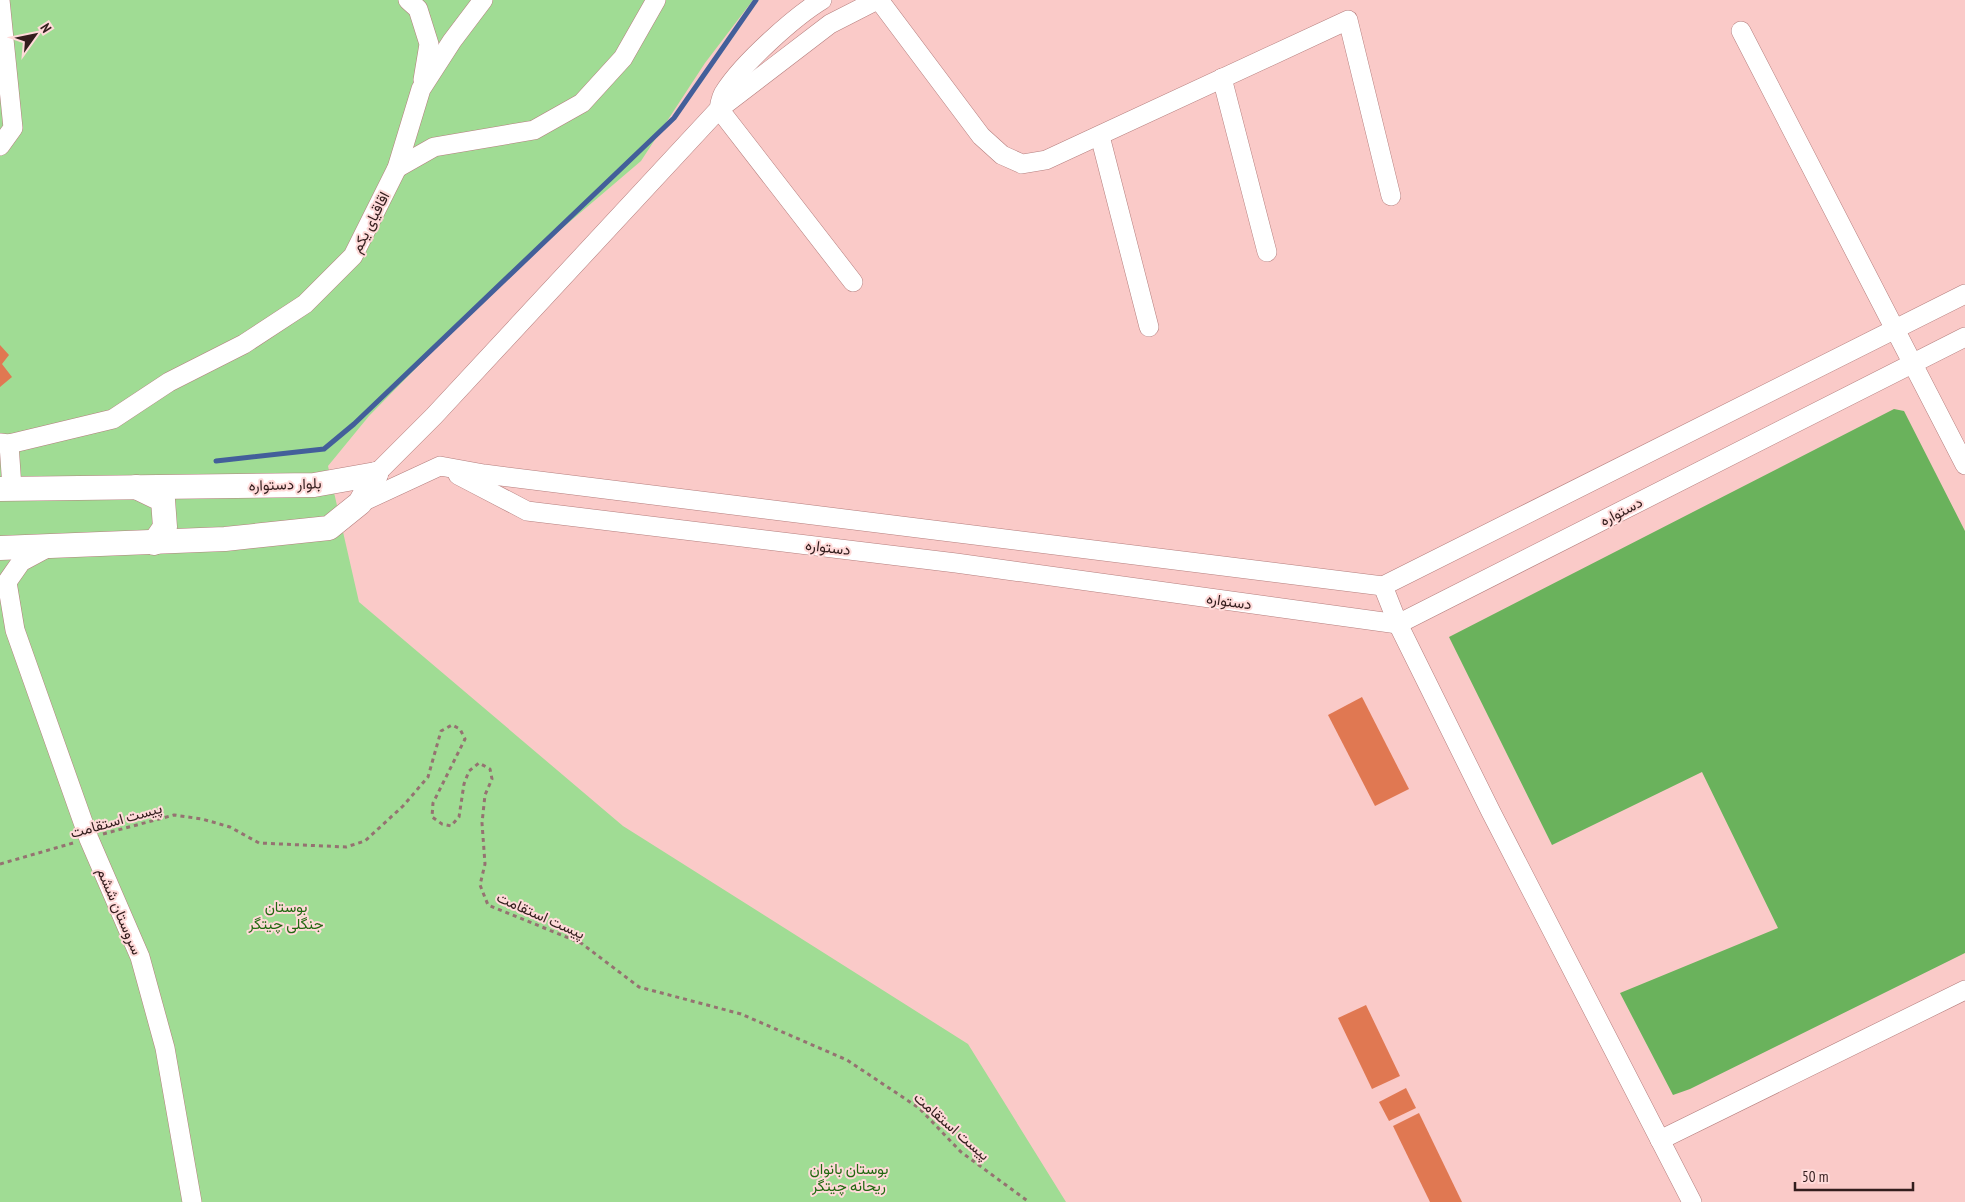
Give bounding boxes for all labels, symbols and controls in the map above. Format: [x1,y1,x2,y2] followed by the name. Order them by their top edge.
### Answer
[10,10,60,60] north arrow
[36,20,56,36] text: N
[347,188,394,256] street label: اقاقیای یکم
[248,473,322,495] street label: بلوار دستواره
[1596,492,1646,530] street label: دستواره
[804,535,852,559] street label: دستواره
[1205,588,1253,614] street label: دستواره
[68,798,164,843] street label: پیست استقامت
[92,865,147,958] street label: سروستان ششم
[493,887,588,944] street label: پیست استقامت
[247,897,324,934] park label: بوستان جنگلی چیتگر
[909,1088,994,1165] street label: پیست استقامت
[810,1159,888,1196] park label: بوستان بانوان ریحانه چیتگر
[1795,1160,1912,1192] scale bar
[1802,1167,1828,1186] text: 50 m

